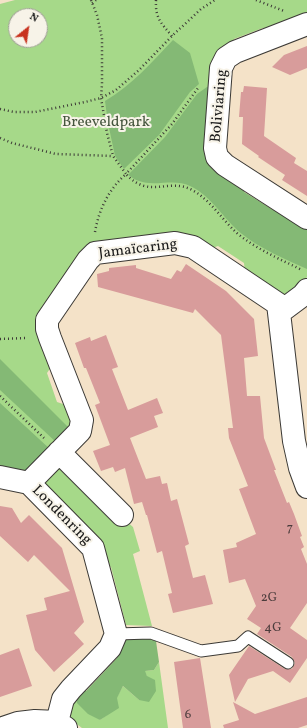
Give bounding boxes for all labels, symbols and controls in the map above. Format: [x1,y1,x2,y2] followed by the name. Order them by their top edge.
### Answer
[8,8,48,48] north arrow
[27,10,41,27] text: N
[208,69,232,143] street label: Boliviaring
[62,114,150,132] park label: Breeveldpark
[98,236,178,264] street label: Jamaïcaring
[27,482,95,550] street label: Londenring
[287,521,293,537] house number: 7
[261,591,277,607] house number: 2G
[264,621,282,637] house number: 4G
[185,708,191,724] house number: 6

